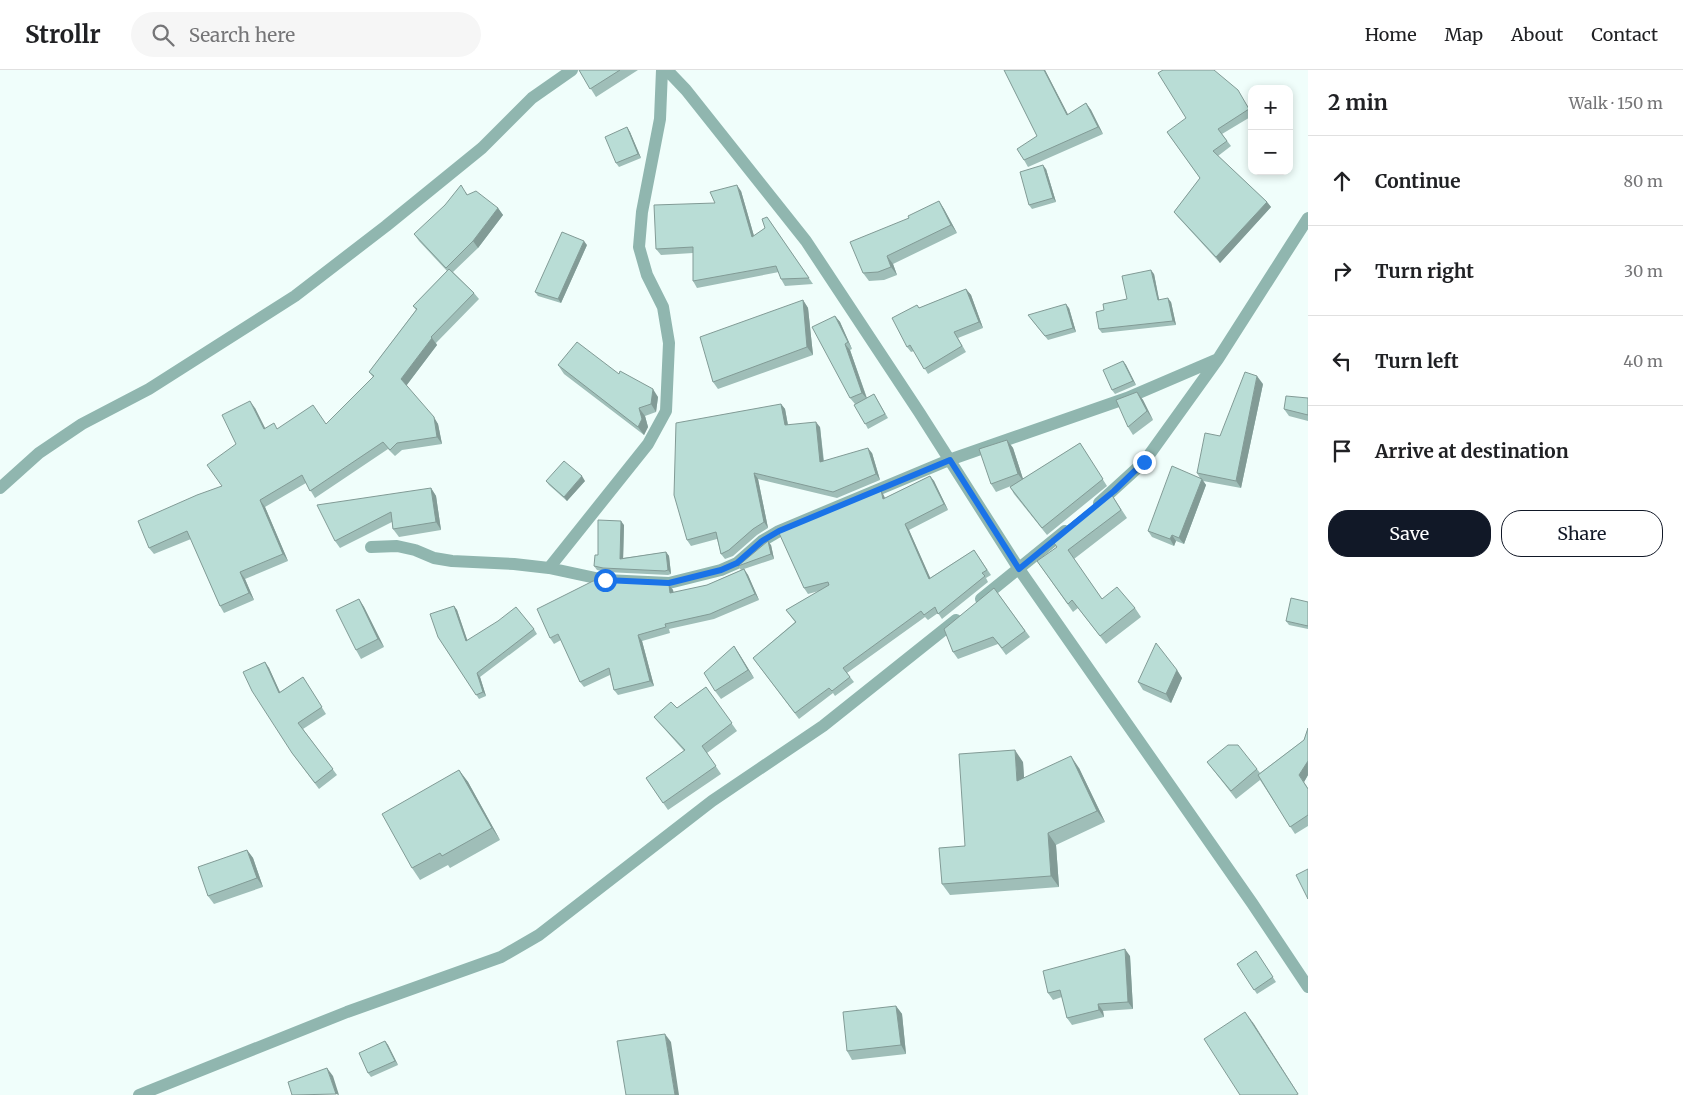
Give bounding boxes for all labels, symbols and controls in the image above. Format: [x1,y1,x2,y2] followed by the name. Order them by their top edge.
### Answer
[131,12,481,57] search box
[25,19,101,50] text: Strollr
[149,21,177,49] icon: search
[189,23,295,47] text: Search here
[1365,23,1417,46] text: Home
[1445,23,1483,46] text: Map
[1511,23,1563,46] text: About
[1591,23,1658,46] text: Contact
[1248,85,1293,175] map controls
[1248,85,1293,130] button: +
[1328,89,1388,116] text: 2 min
[1569,93,1663,113] text: Walk · 150 m
[1248,130,1293,175] button: −
[1328,167,1356,195] icon: ahead
[1375,169,1461,193] text: Continue
[1624,171,1663,191] text: 80 m
[1328,257,1356,285] icon: right
[1375,259,1474,283] text: Turn right
[1624,261,1663,281] text: 30 m
[1328,347,1356,375] icon: left
[1375,349,1459,373] text: Turn left
[1623,351,1663,371] text: 40 m
[1328,437,1356,465] icon: arrive
[1375,439,1569,463] text: Arrive at destination
[1133,451,1156,474] route end
[1328,510,1491,557] button: Save
[1501,510,1663,557] button: Share
[594,569,617,592] route start

